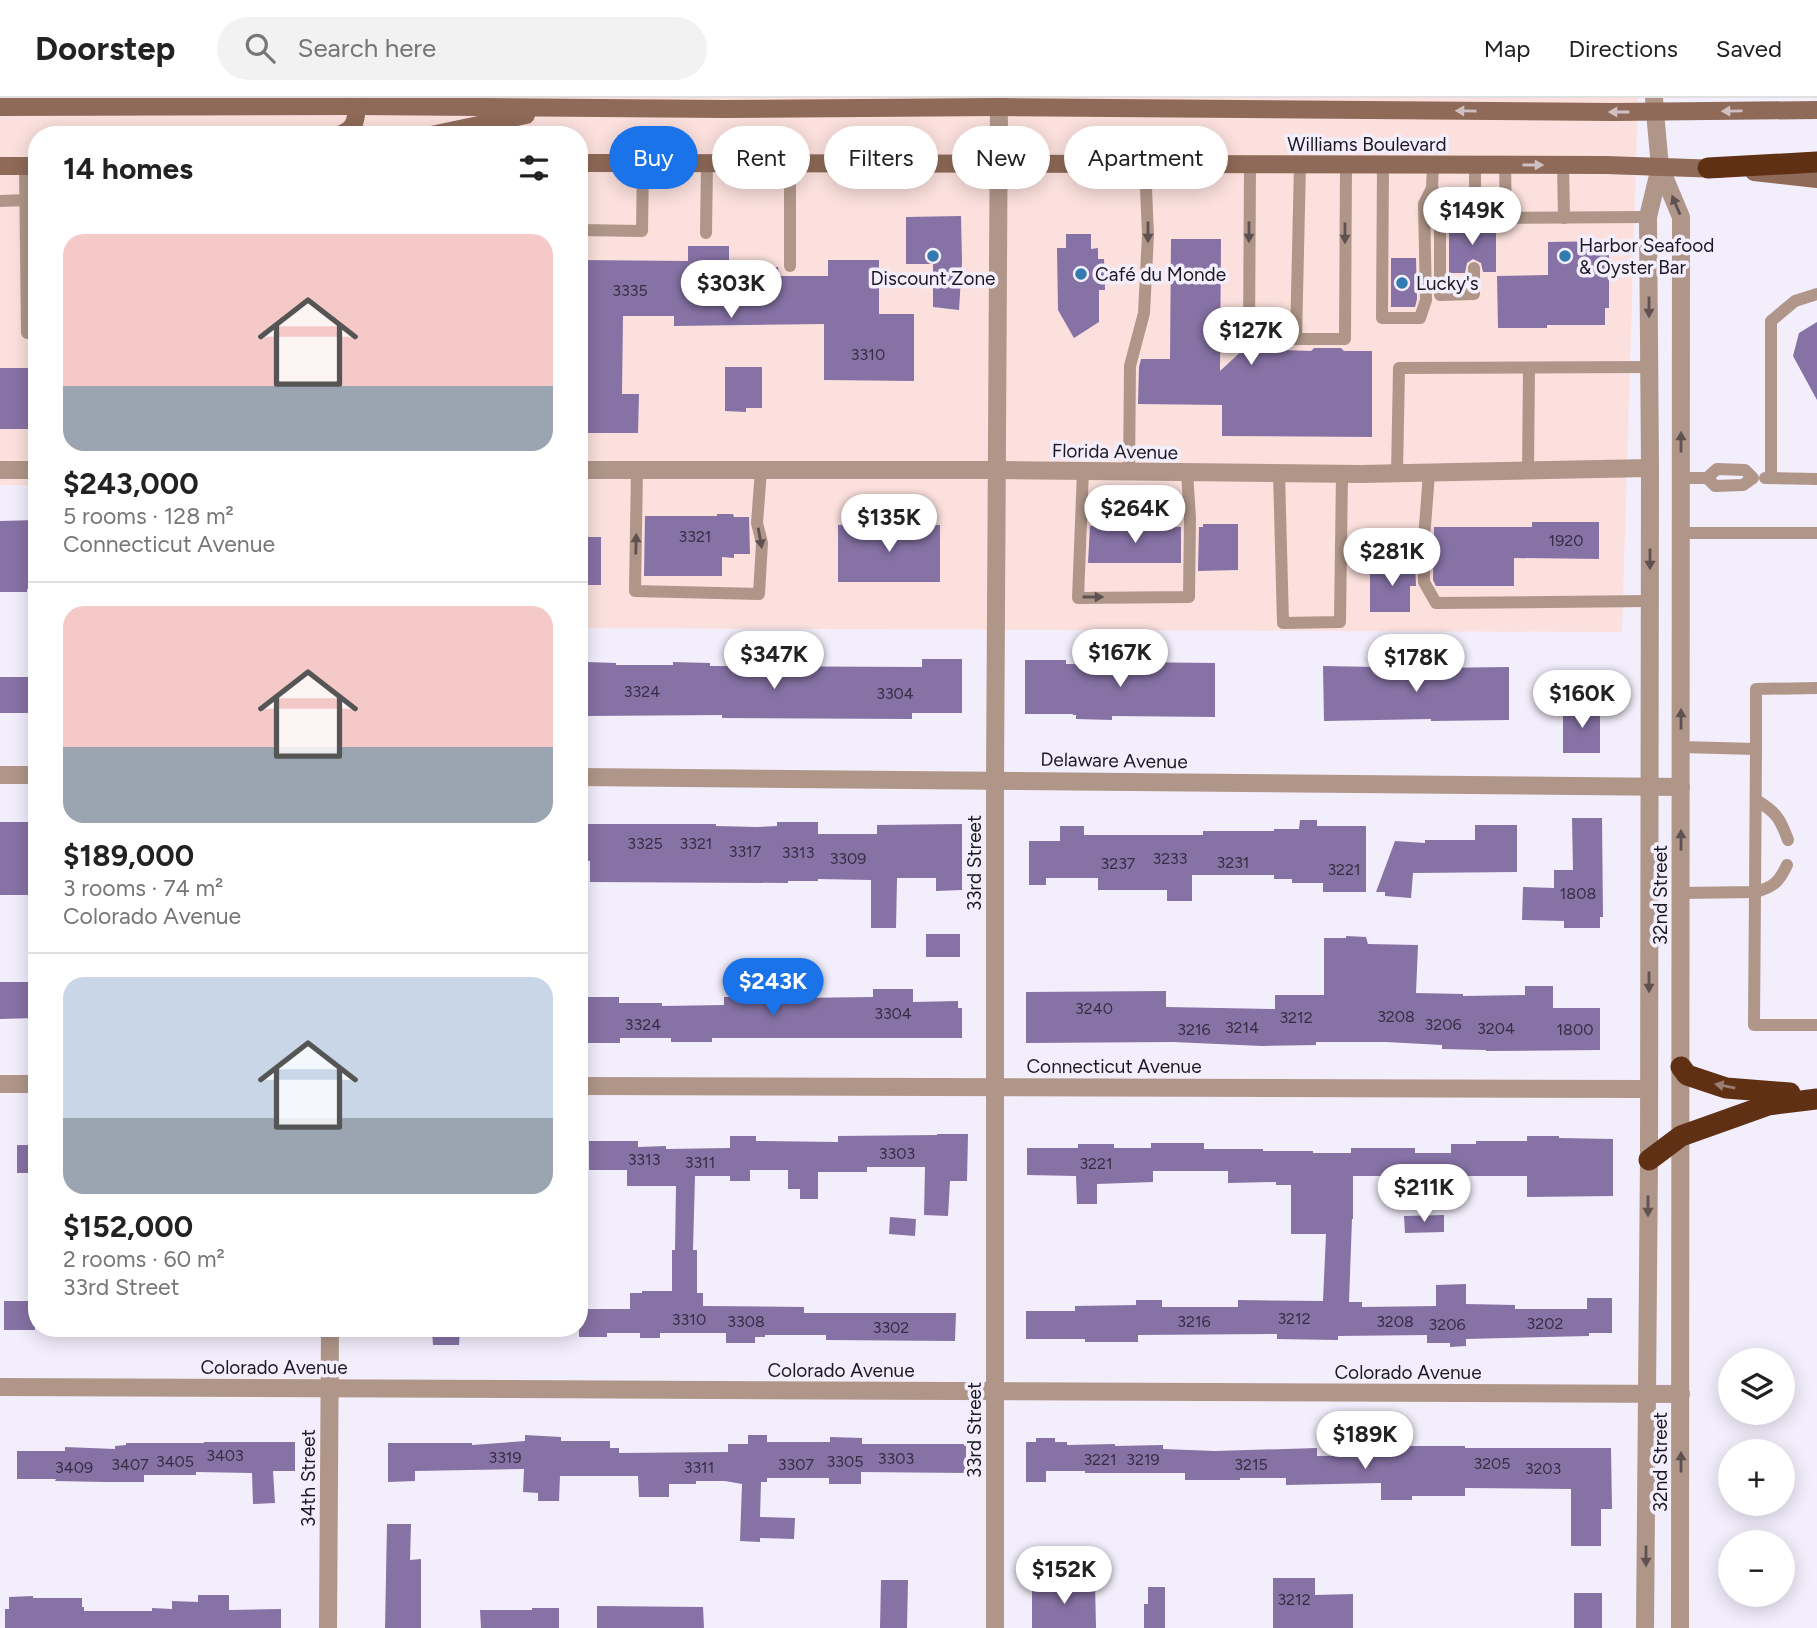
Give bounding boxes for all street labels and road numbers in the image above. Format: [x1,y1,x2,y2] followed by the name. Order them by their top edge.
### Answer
[1287,133,1447,156] street label: Williams Boulevard
[1052,439,1178,464] street label: Florida Avenue
[1040,748,1188,773] street label: Delaware Avenue
[963,815,986,911] street label: 33rd Street
[1649,845,1672,945] street label: 32nd Street
[1026,1055,1202,1078] street label: Connecticut Avenue
[200,1356,348,1379] street label: Colorado Avenue
[767,1359,915,1382] street label: Colorado Avenue
[1334,1361,1482,1384] street label: Colorado Avenue
[963,1382,986,1478] street label: 33rd Street
[1649,1412,1672,1512] street label: 32nd Street
[297,1429,320,1527] street label: 34th Street

